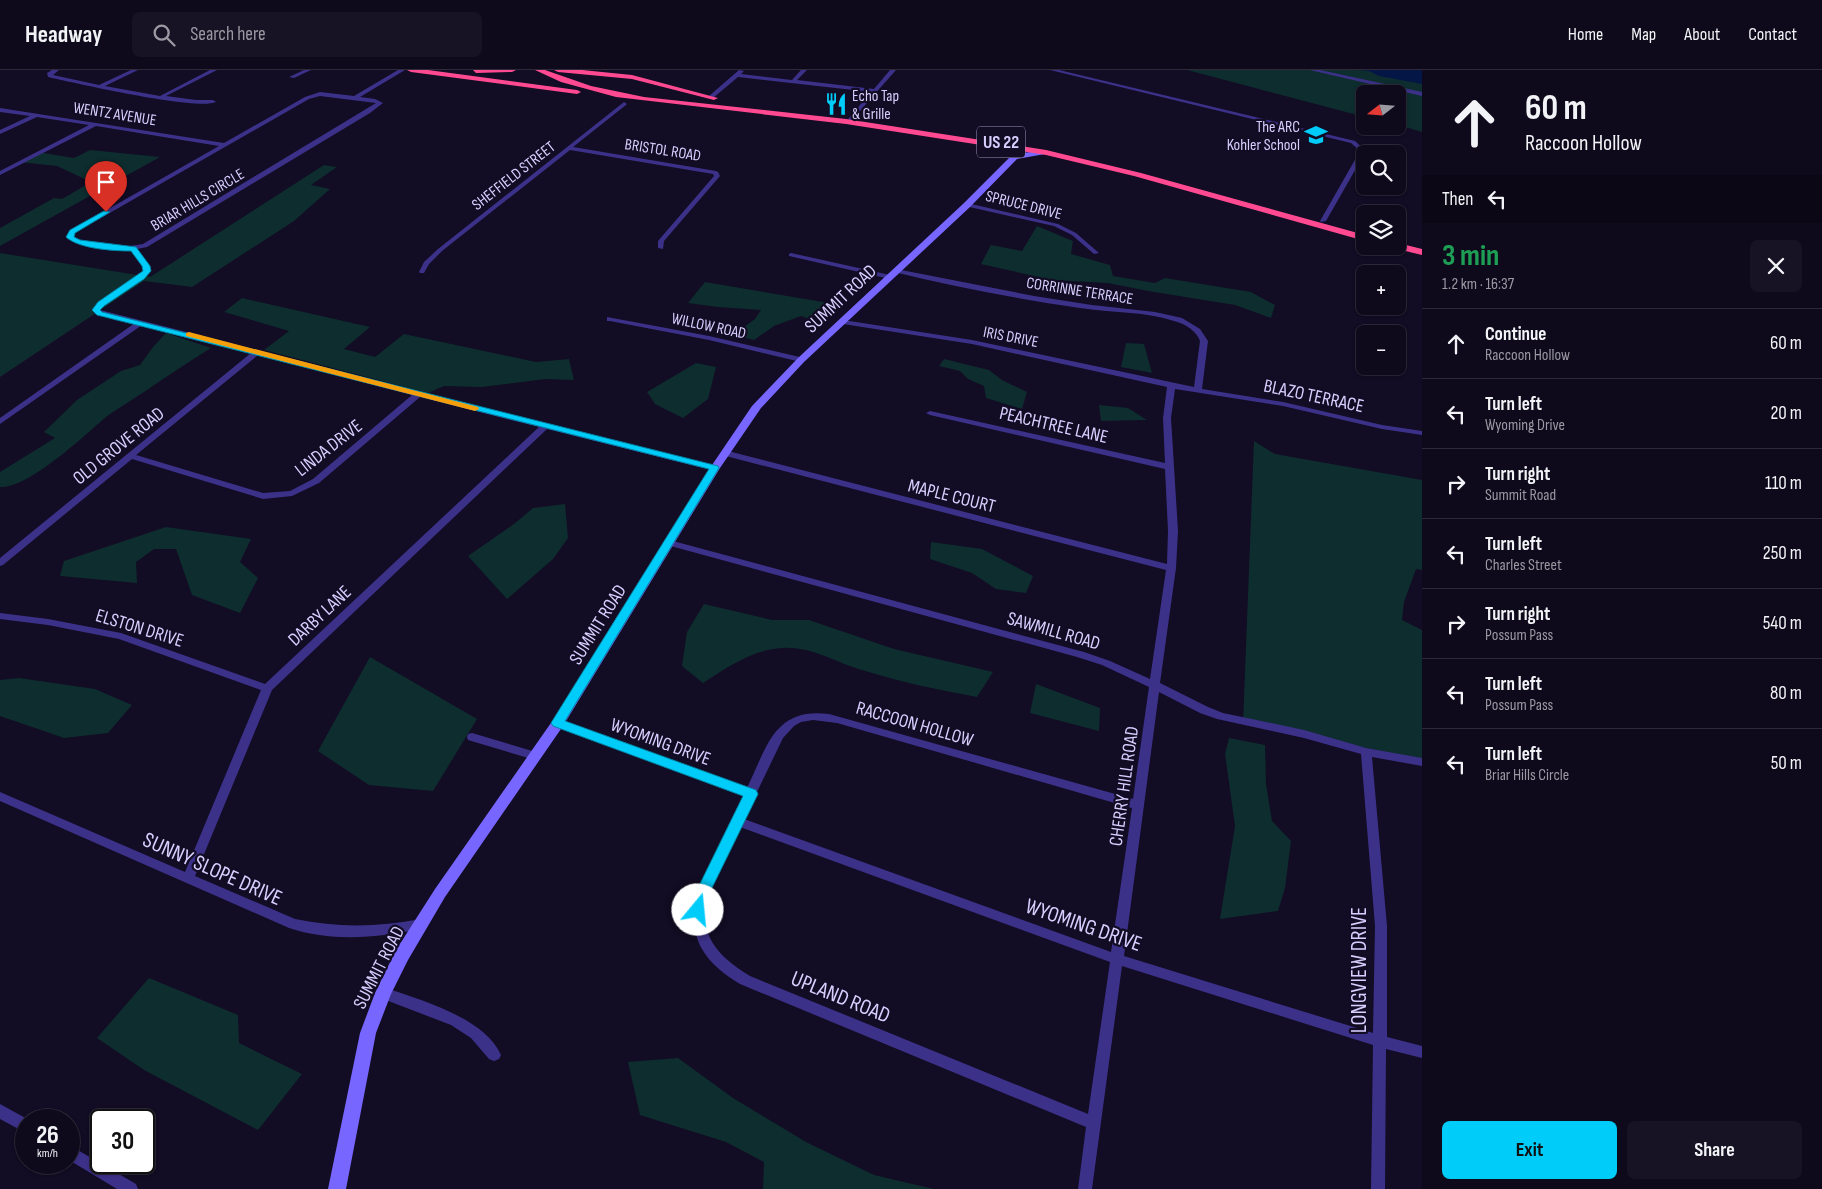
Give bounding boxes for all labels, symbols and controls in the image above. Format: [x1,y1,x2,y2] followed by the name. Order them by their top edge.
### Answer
[132,12,482,57] search box
[25,20,102,49] text: Headway
[150,21,178,49] icon: search
[190,23,266,46] text: Search here
[1568,24,1603,45] text: Home
[1631,24,1656,45] text: Map
[1684,24,1720,45] text: About
[1748,24,1797,45] text: Contact
[1356,85,1406,135] north arrow
[1356,85,1406,375] map controls
[852,87,899,124] place label: Echo Tap & Grille
[1525,87,1587,130] text: 60 m
[1442,90,1507,155] icon: ahead
[823,91,849,117] restaurant icon: Echo Tap & Grille
[72,99,158,130] street label: WENTZ AVENUE
[1227,118,1300,155] place label: The ARC Kohler School
[1303,122,1329,148] school or university icon: The ARC Kohler School
[977,126,1025,158] road number: US 22
[1525,130,1642,157] text: Raccoon Hollow
[623,135,702,166] street label: BRISTOL ROAD
[468,137,560,215] street label: SHEFFIELD STREET
[1356,145,1406,195] button: search
[85,161,127,212] pin
[148,165,248,236] street label: BRIAR HILLS CIRCLE
[92,168,120,196] icon: arrive
[1483,185,1511,213] icon: left
[983,187,1064,224] street label: SPRUCE DRIVE
[1442,188,1473,211] text: Then
[1356,205,1406,255] button: layers
[1442,238,1499,274] text: 3 min
[1750,240,1802,292] button: close
[800,260,882,338] street label: SUMMIT ROAD
[1356,265,1406,315] button: +
[1025,274,1135,309] street label: CORRINNE TERRACE
[1442,275,1514,294] text: 1.2 km · 16:37
[670,309,748,344] street label: WILLOW ROAD
[982,323,1040,352] street label: IRIS DRIVE
[1485,323,1546,346] text: Continue
[1356,325,1406,375] button: −
[1442,330,1470,358] icon: ahead
[1770,332,1802,355] text: 60 m
[1485,346,1570,365] text: Raccoon Hollow
[1261,375,1366,418] street label: BLAZO TERRACE
[1485,393,1542,416] text: Turn left
[1442,400,1470,428] icon: left
[69,402,169,490] street label: OLD GROVE ROAD
[997,402,1110,449] street label: PEACHTREE LANE
[1770,402,1802,425] text: 20 m
[291,415,367,482] street label: LINDA DRIVE
[1485,416,1565,435] text: Wyoming Drive
[1485,463,1550,486] text: Turn right
[1442,470,1470,498] icon: right
[1765,472,1802,495] text: 110 m
[905,474,998,518] street label: MAPLE COURT
[1485,486,1556,505] text: Summit Road
[1485,533,1542,556] text: Turn left
[1442,540,1470,568] icon: left
[1763,542,1802,565] text: 250 m
[1485,556,1562,575] text: Charles Street
[565,580,632,669] street label: SUMMIT ROAD
[284,581,356,651] street label: DARBY LANE
[1485,603,1550,626] text: Turn right
[93,604,186,653] street label: ELSTON DRIVE
[1004,607,1103,656] street label: SAWMILL ROAD
[1442,610,1470,638] icon: right
[1763,612,1802,635] text: 540 m
[1485,626,1553,645] text: Possum Pass
[1485,673,1542,696] text: Turn left
[1442,680,1470,708] icon: left
[1770,682,1802,705] text: 80 m
[1485,696,1553,715] text: Possum Pass
[853,697,976,752] street label: RACCOON HOLLOW
[607,714,714,771] street label: WYOMING DRIVE
[1105,725,1144,848] street label: CHERRY HILL ROAD
[1485,743,1542,766] text: Turn left
[1442,750,1470,778] icon: left
[1771,752,1802,775] text: 50 m
[1485,766,1569,785] text: Briar Hills Circle
[139,827,286,912] street label: SUNNY SLOPE DRIVE
[671,883,723,935] position arrow
[1022,893,1145,958] street label: WYOMING DRIVE
[1346,907,1373,1033] street label: LONGVIEW DRIVE
[349,922,410,1013] street label: SUMMIT ROAD
[787,965,894,1029] street label: UPLAND ROAD
[90,1109,155,1174] speed limit sign: 30
[36,1120,59,1151] text: 26
[1442,1121,1617,1179] button: Exit
[1627,1121,1802,1179] button: Share
[37,1146,58,1161] text: km/h

